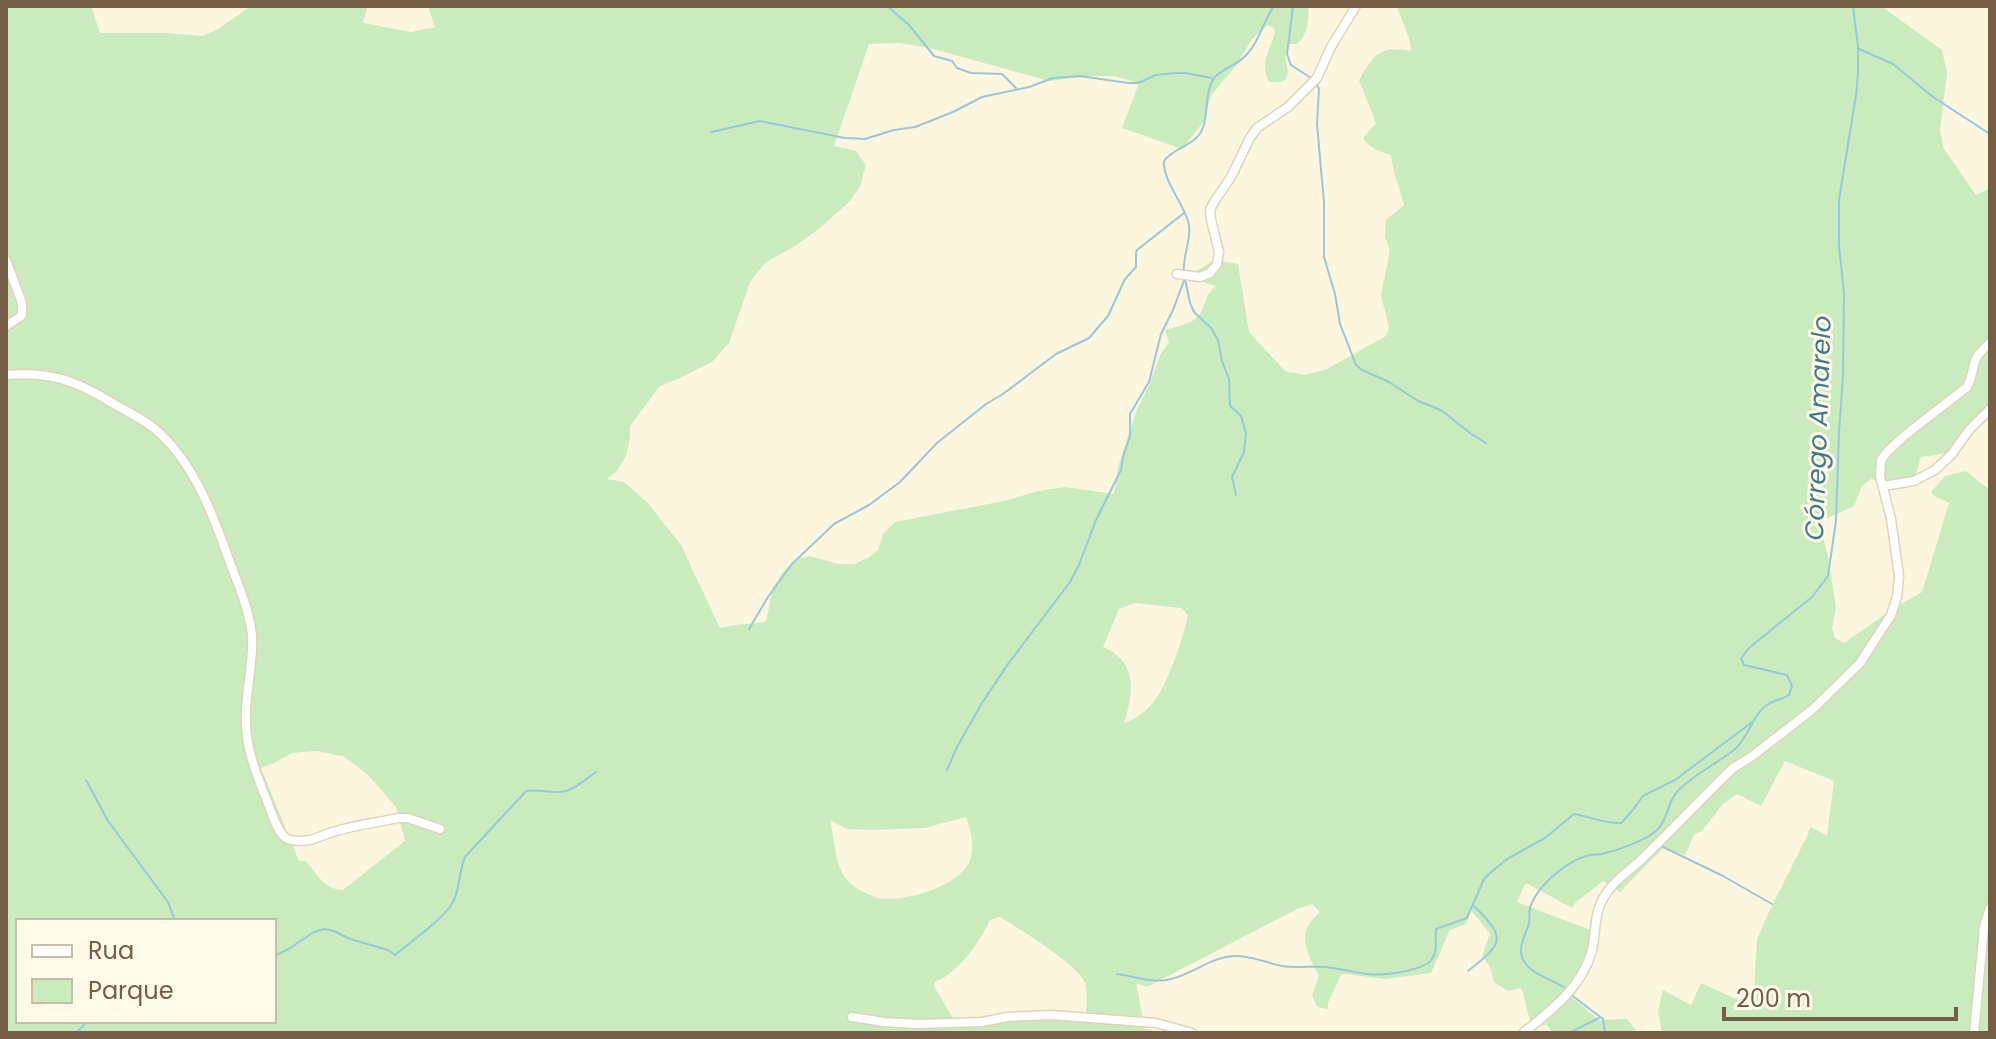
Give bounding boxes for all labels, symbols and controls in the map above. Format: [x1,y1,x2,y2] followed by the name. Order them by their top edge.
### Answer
[1796,315,1840,541] water label: Córrego Amarelo
[16,919,276,1023] legend
[88,934,134,967] text: Rua
[1724,971,1956,1021] scale bar
[88,974,174,1007] text: Parque
[1736,982,1811,1015] text: 200 m

